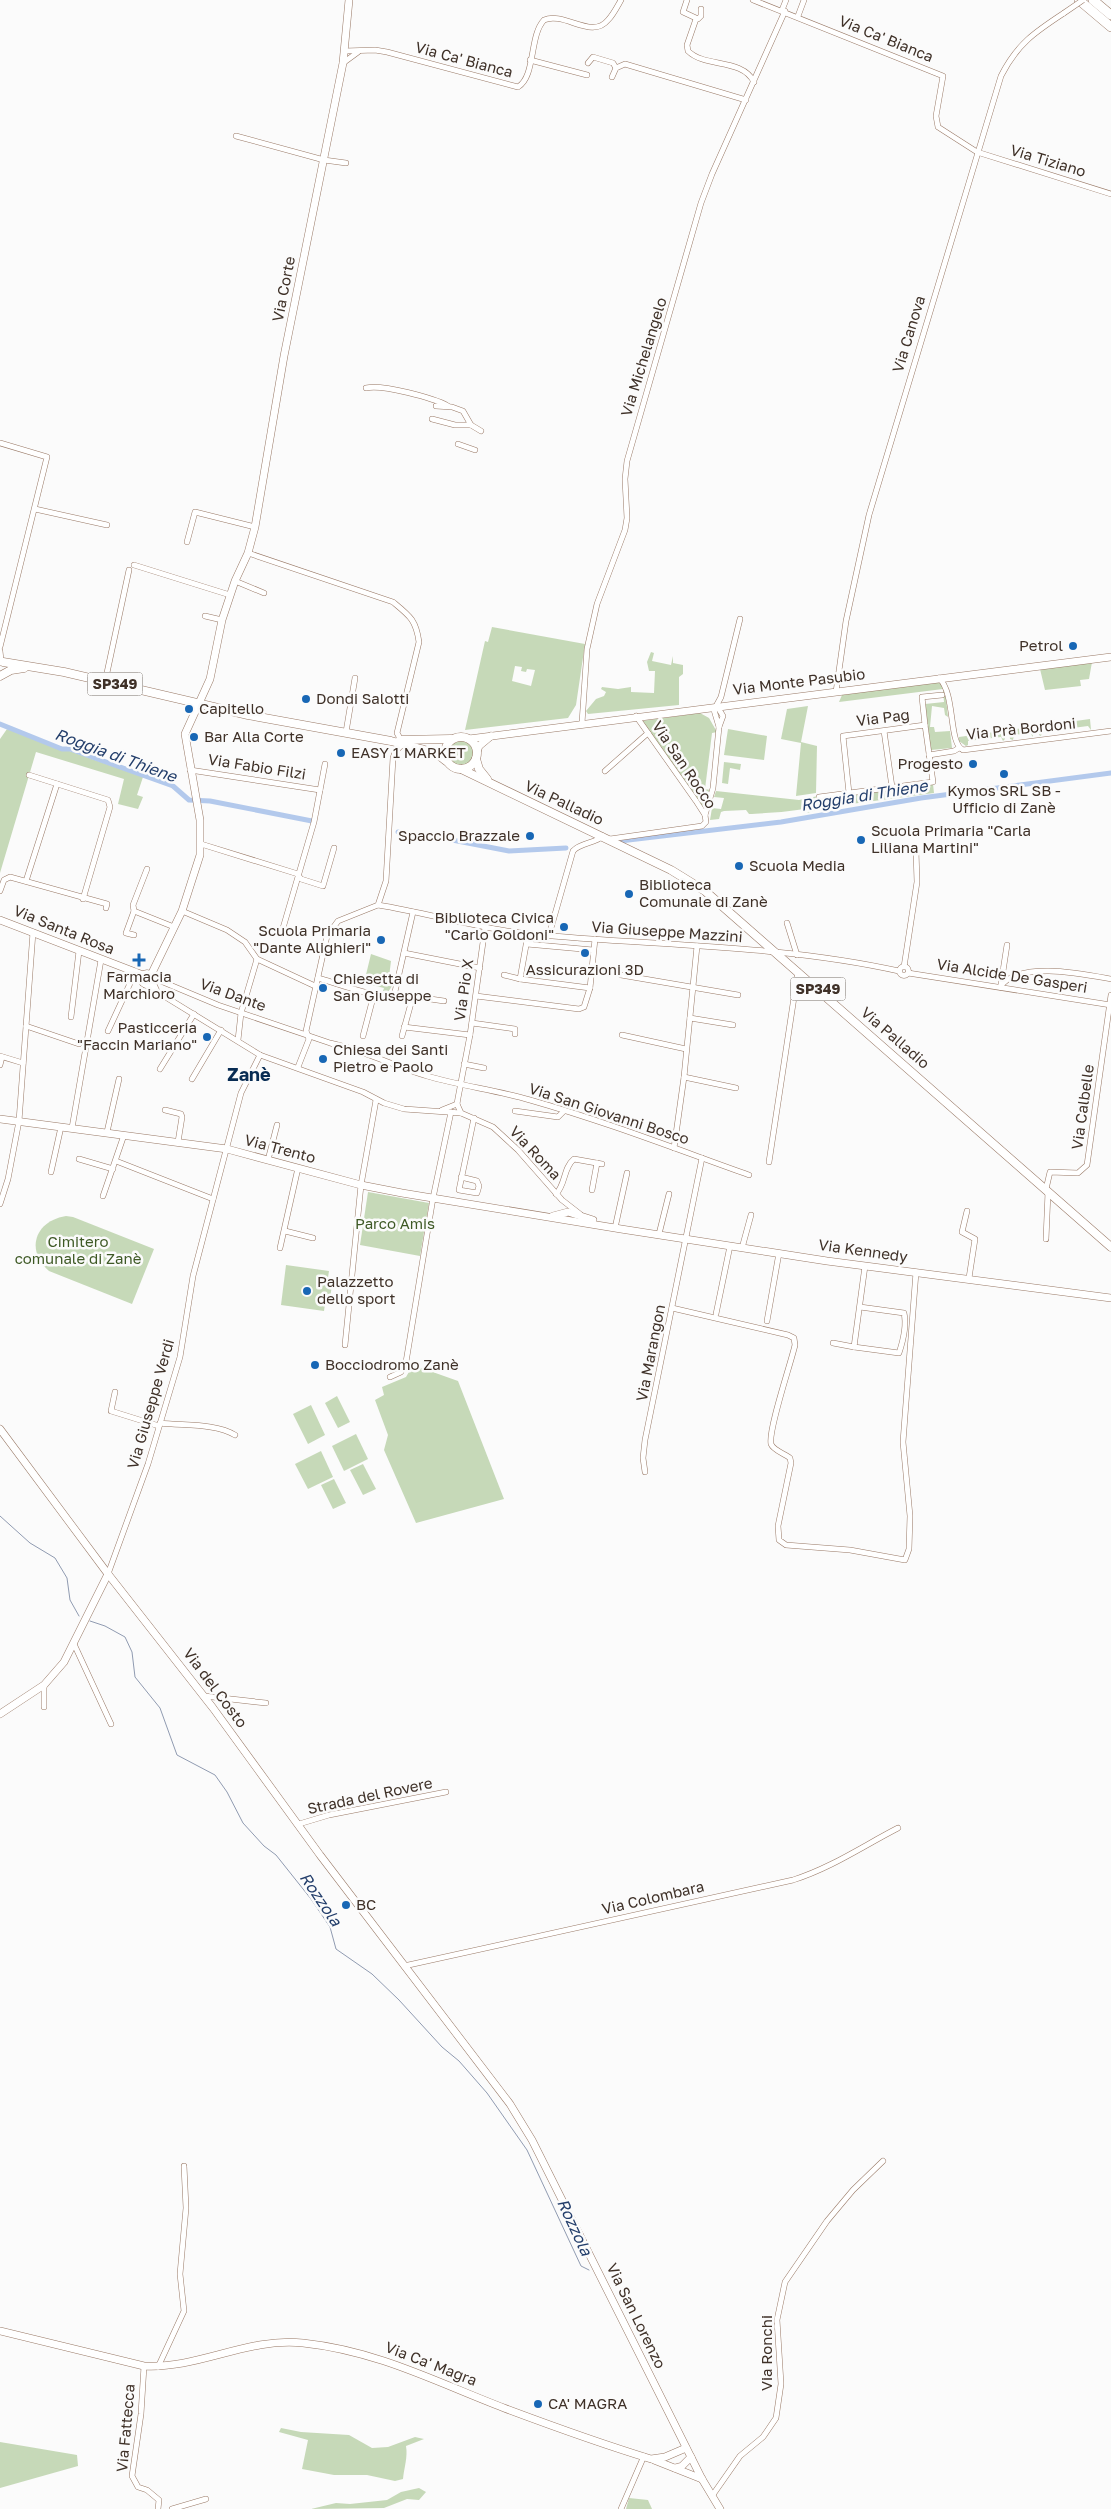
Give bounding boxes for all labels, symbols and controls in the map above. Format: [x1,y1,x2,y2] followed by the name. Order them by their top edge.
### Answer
[837,11,936,65] street label: Via Ca' Bianca
[413,37,515,81] street label: Via Ca' Bianca
[1008,140,1088,180] street label: Via Tiziano
[268,254,298,323] street label: Via Corte
[888,293,928,374] street label: Via Canova
[616,295,670,418] street label: Via Michelangelo
[1019,636,1063,654] place label: Petrol
[1067,640,1079,652] marker: Petrol
[732,664,866,698] street label: Via Monte Pasubio
[88,672,142,696] road number: SP349
[316,689,409,707] place label: Dondi Salotti
[300,693,312,705] marker: Dondi Salotti
[199,699,264,717] place label: Capitello
[183,703,195,715] marker: Capitello
[855,705,911,729] street label: Via Pag
[965,713,1077,743] street label: Via Prà Bordoni
[649,717,721,812] street label: Via San Rocco
[52,724,181,787] water label: Roggia di Thiene
[204,727,304,745] place label: Bar Alla Corte
[188,731,200,743] marker: Bar Alla Corte
[351,743,466,761] place label: EASY 1 MARKET
[335,747,347,759] marker: EASY 1 MARKET
[207,749,307,783] street label: Via Fabio Filzi
[898,754,963,772] place label: Progesto
[967,758,979,770] marker: Progesto
[998,768,1010,780] marker: Kymos SRL SB - Ufficio di Zanè
[799,775,930,815] water label: Roggia di Thiene
[522,776,607,828] street label: Via Palladio
[947,781,1061,816] place label: Kymos SRL SB - Ufficio di Zanè
[871,821,1031,856] place label: Scuola Primaria "Carla Liliana Martini"
[398,826,520,844] place label: Spaccio Brazzale
[524,830,536,842] marker: Spaccio Brazzale
[855,834,867,846] marker: Scuola Primaria "Carla Liliana Martini"
[749,856,845,874] place label: Scuola Media
[733,860,745,872] marker: Scuola Media
[639,875,768,910] place label: Biblioteca Comunale di Zanè
[623,888,635,900] marker: Biblioteca Comunale di Zanè
[11,901,117,957] street label: Via Santa Rosa
[434,908,554,943] place label: Biblioteca Civica "Carlo Goldoni"
[591,917,743,945] street label: Via Giuseppe Mazzini
[253,921,371,956] place label: Scuola Primaria "Dante Alighieri"
[558,921,570,933] marker: Biblioteca Civica "Carlo Goldoni"
[375,934,387,946] marker: Scuola Primaria "Dante Alighieri"
[579,947,591,959] marker: Assicurazioni 3D
[133,954,145,966] marker: Farmacia Marchioro
[936,954,1089,996] street label: Via Alcide De Gasperi
[450,957,476,1022] street label: Via Pio X
[526,960,644,978] place label: Assicurazioni 3D
[103,967,175,1002] place label: Farmacia Marchioro
[333,969,432,1004] place label: Chiesetta di San Giuseppe
[198,974,269,1014] street label: Via Dante
[790,978,846,1001] road number: SP349
[317,982,329,994] marker: Chiesetta di San Giuseppe
[858,1003,934,1072] street label: Via Palladio
[77,1018,197,1053] place label: Pasticceria "Faccin Mariano"
[201,1031,213,1043] marker: Pasticceria "Faccin Mariano"
[333,1040,448,1075] place label: Chiesa dei Santi Pietro e Paolo
[317,1053,329,1065] marker: Chiesa dei Santi Pietro e Paolo
[227,1063,271,1085] district label: Zanè
[1067,1063,1097,1151] street label: Via Calbelle
[527,1079,692,1147] street label: Via San Giovanni Bosco
[506,1122,565,1183] street label: Via Roma
[243,1130,318,1166] street label: Via Trento
[355,1214,435,1232] park label: Parco Amis
[15,1232,142,1267] park label: Cimitero comunale di Zanè
[817,1235,909,1265] street label: Via Kennedy
[317,1272,395,1307] place label: Palazzetto dello sport
[301,1285,313,1297] marker: Palazzetto dello sport
[632,1303,668,1403] street label: Via Marangon
[123,1337,177,1471] street label: Via Giuseppe Verdi
[325,1355,459,1373] place label: Bocciodromo Zanè
[309,1359,321,1371] marker: Bocciodromo Zanè
[180,1644,252,1731] street label: Via del Costo
[306,1773,434,1817] street label: Strada del Rovere
[296,1868,347,1930] water label: Rozzola
[600,1877,706,1918] street label: Via Colombara
[356,1895,376,1913] place label: BC
[340,1899,352,1911] marker: BC
[553,2195,597,2260] water label: Rozzola
[604,2260,670,2371] street label: Via San Lorenzo
[757,2315,775,2391] street label: Via Ronchi
[383,2337,480,2389] street label: Via Ca' Magra
[112,2383,138,2473] street label: Via Fattecca
[548,2394,627,2412] place label: CA' MAGRA
[532,2398,544,2410] marker: CA' MAGRA

